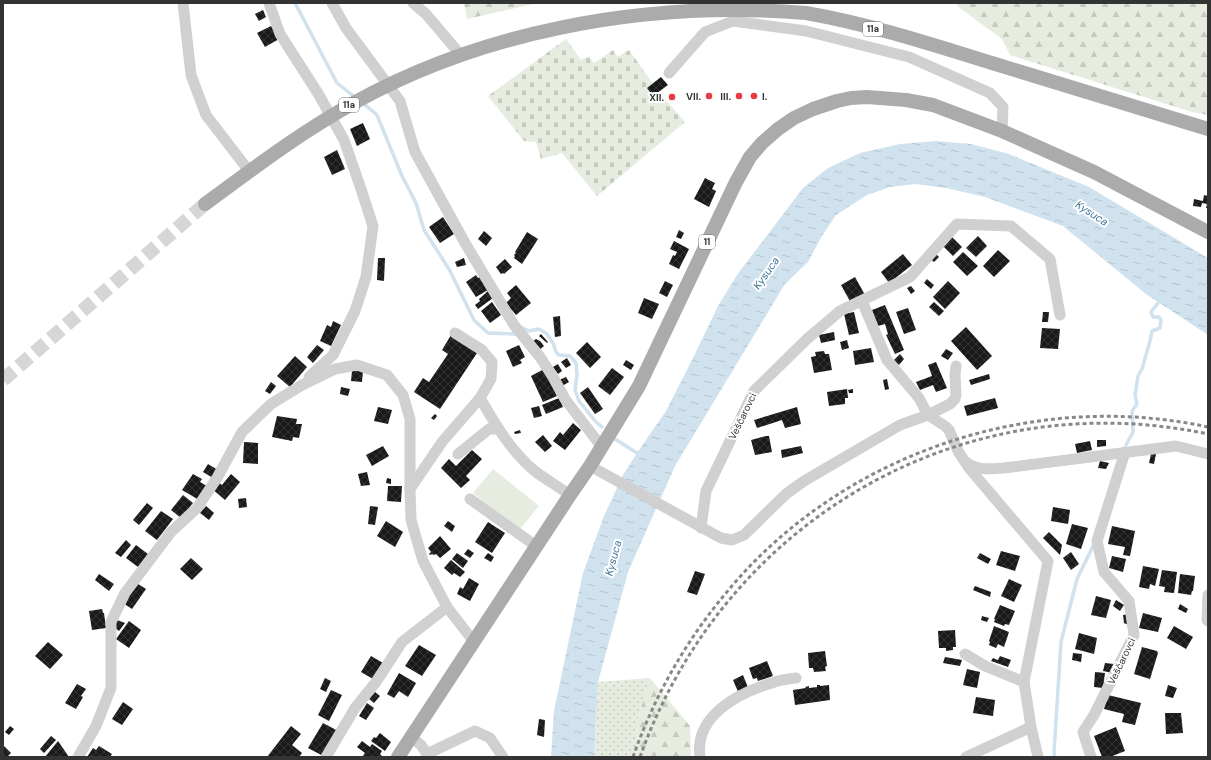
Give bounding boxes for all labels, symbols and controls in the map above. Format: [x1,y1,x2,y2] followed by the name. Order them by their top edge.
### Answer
[863,22,883,36] road number: 11a
[686,90,701,103] place label: VII.
[720,90,731,103] place label: III.
[762,90,768,103] place label: I.
[649,91,664,104] place label: XII.
[704,91,714,101] marker: VII.
[734,91,744,101] marker: III.
[749,91,759,101] marker: I.
[667,92,677,102] marker: XII.
[339,98,359,112] road number: 11a
[1073,197,1111,229] water label: Kysuca
[699,235,715,249] road number: 11
[750,254,782,292] water label: Kysuca
[726,391,759,442] street label: Veščarovci
[602,539,624,577] water label: Kysuca
[1105,636,1138,687] street label: Veščarovci

